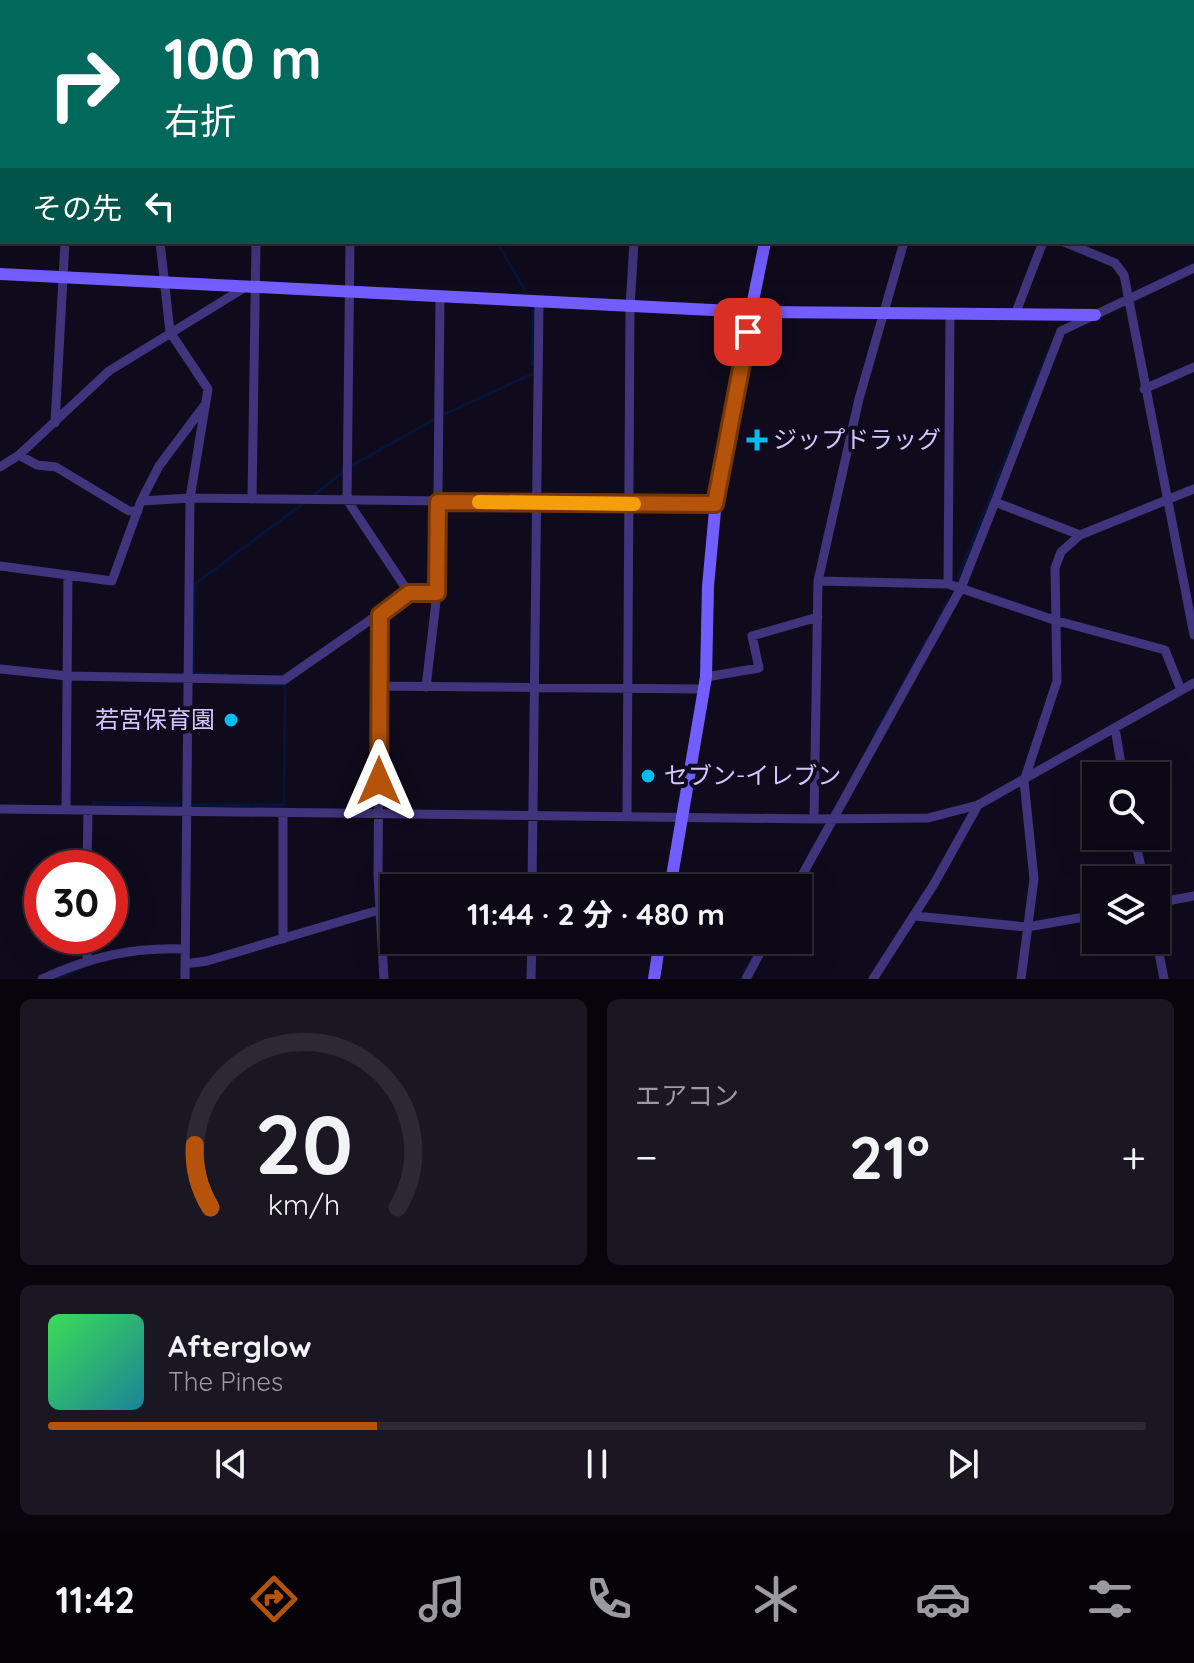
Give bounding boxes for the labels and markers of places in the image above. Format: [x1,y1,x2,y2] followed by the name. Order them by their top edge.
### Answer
[714,298,782,366] pin
[773,424,941,454] place label: ジップドラッグ
[748,431,766,449] marker: ジップドラッグ
[95,704,215,734] place label: 若宮保育園
[222,711,240,729] marker: 若宮保育園
[664,760,841,790] place label: セブン-イレブン
[639,767,657,785] marker: セブン-イレブン

